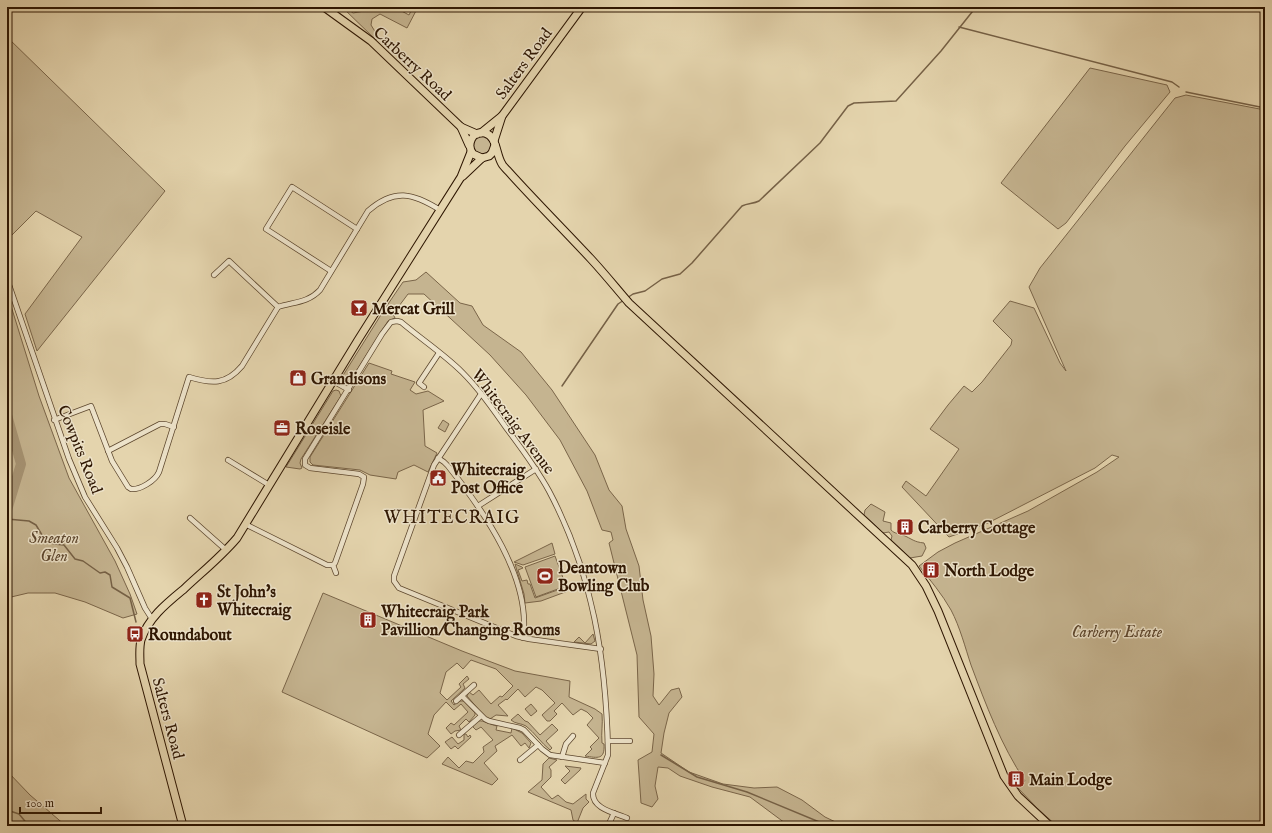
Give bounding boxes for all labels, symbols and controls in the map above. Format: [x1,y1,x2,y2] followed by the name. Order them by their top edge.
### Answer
[368,23,455,106] street label: Carberry Road
[492,24,558,104] street label: Salters Road
[349,298,369,318] bar icon: Mercat Grill
[372,300,455,320] place label: Mercat Grill
[466,366,558,479] street label: Whitecraig Avenue
[288,368,308,388] shop icon: Grandisons
[311,370,387,390] place label: Grandisons
[52,402,106,498] street label: Cowpits Road
[272,418,292,438] office icon: Roseisle
[295,420,351,440] place label: Roseisle
[450,461,526,499] place label: Whitecraig Post Office
[428,468,448,488] public building icon: Whitecraig Post Office
[384,507,520,530] district label: WHITECRAIG
[895,517,915,537] building icon: Carberry Cottage
[918,519,1036,539] place label: Carberry Cottage
[29,529,79,567] park label: Smeaton Glen
[558,559,650,597] place label: Deantown Bowling Club
[921,560,941,580] building icon: North Lodge
[943,562,1035,582] place label: North Lodge
[535,566,555,586] sports icon: Deantown Bowling Club
[216,583,292,621] place label: St John's Whitecraig
[194,590,214,610] church icon: St John's Whitecraig
[380,603,561,641] place label: Whitecraig Park Pavillion/Changing Rooms
[358,610,378,630] building icon: Whitecraig Park Pavillion/Changing Rooms
[1072,623,1163,643] park label: Carberry Estate
[125,624,145,644] bus stop icon: Roundabout
[148,626,232,646] place label: Roundabout
[147,676,188,762] street label: Salters Road
[1006,769,1026,789] building icon: Main Lodge
[1029,771,1113,791] place label: Main Lodge
[20,789,101,815] scale bar
[26,796,54,811] text: 100 m

